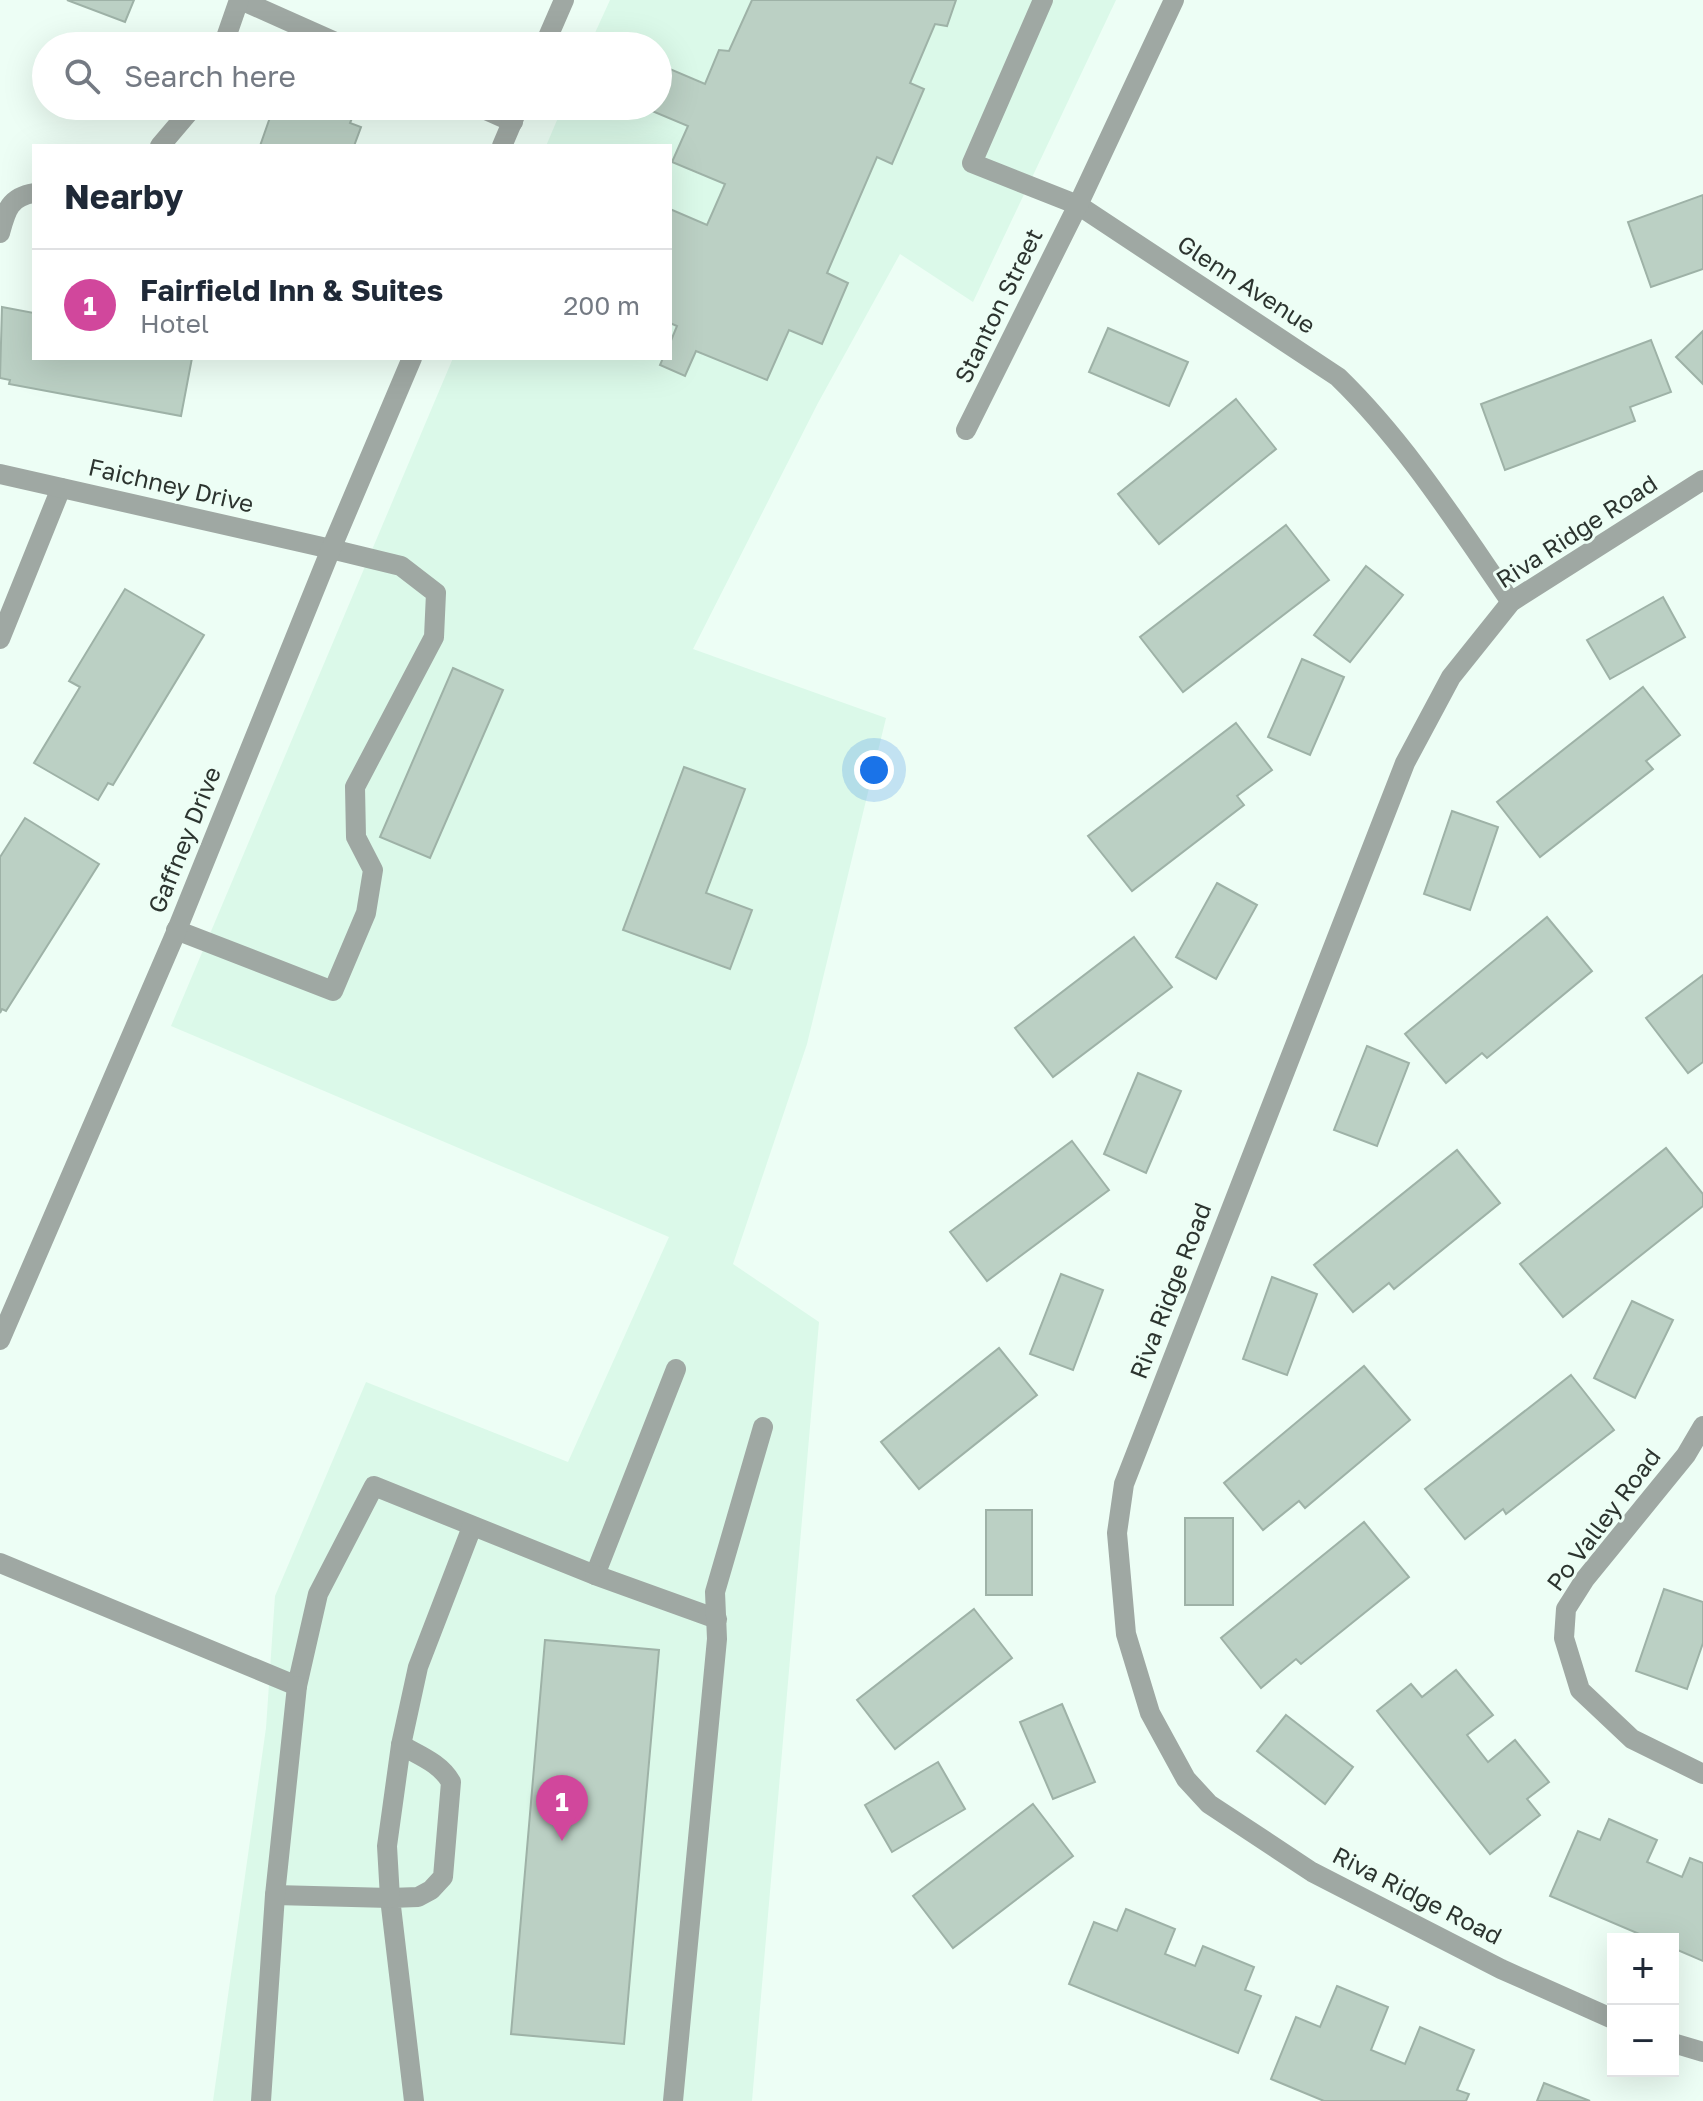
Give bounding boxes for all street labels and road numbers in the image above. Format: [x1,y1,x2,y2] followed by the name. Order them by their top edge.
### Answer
[948,223,1048,387] street label: Stanton Street
[1172,228,1321,339] street label: Glenn Avenue
[86,451,257,518] street label: Faichney Drive
[1490,468,1662,594] street label: Riva Ridge Road
[141,762,226,917] street label: Gaffney Drive
[1123,1198,1216,1382] street label: Riva Ridge Road
[1540,1442,1666,1596] street label: Po Valley Road
[1328,1840,1507,1950] street label: Riva Ridge Road

